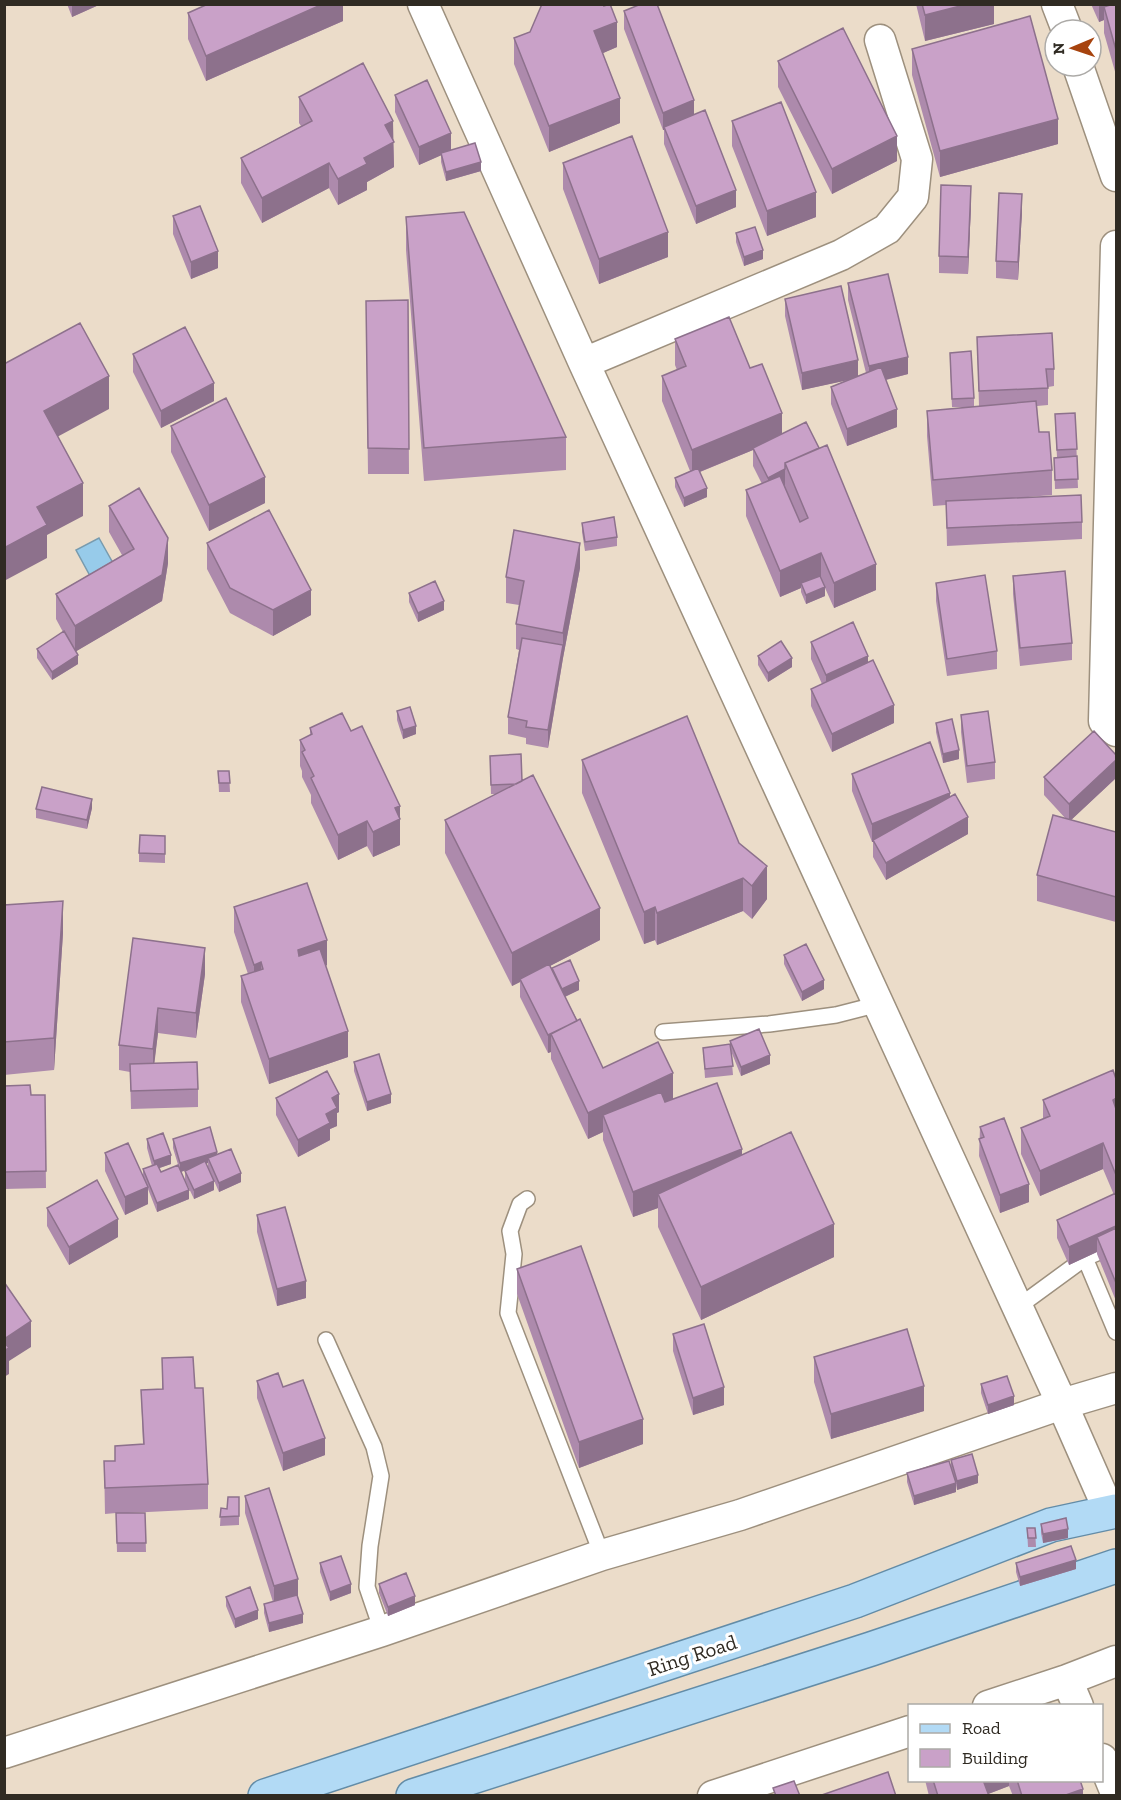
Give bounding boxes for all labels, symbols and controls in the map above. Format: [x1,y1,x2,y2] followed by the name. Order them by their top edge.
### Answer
[1043,18,1103,78] north arrow
[1049,42,1068,55] text: N
[644,1629,740,1681] street label: Ring Road
[908,1704,1103,1782] legend
[962,1717,1001,1739] text: Road
[962,1747,1028,1769] text: Building

